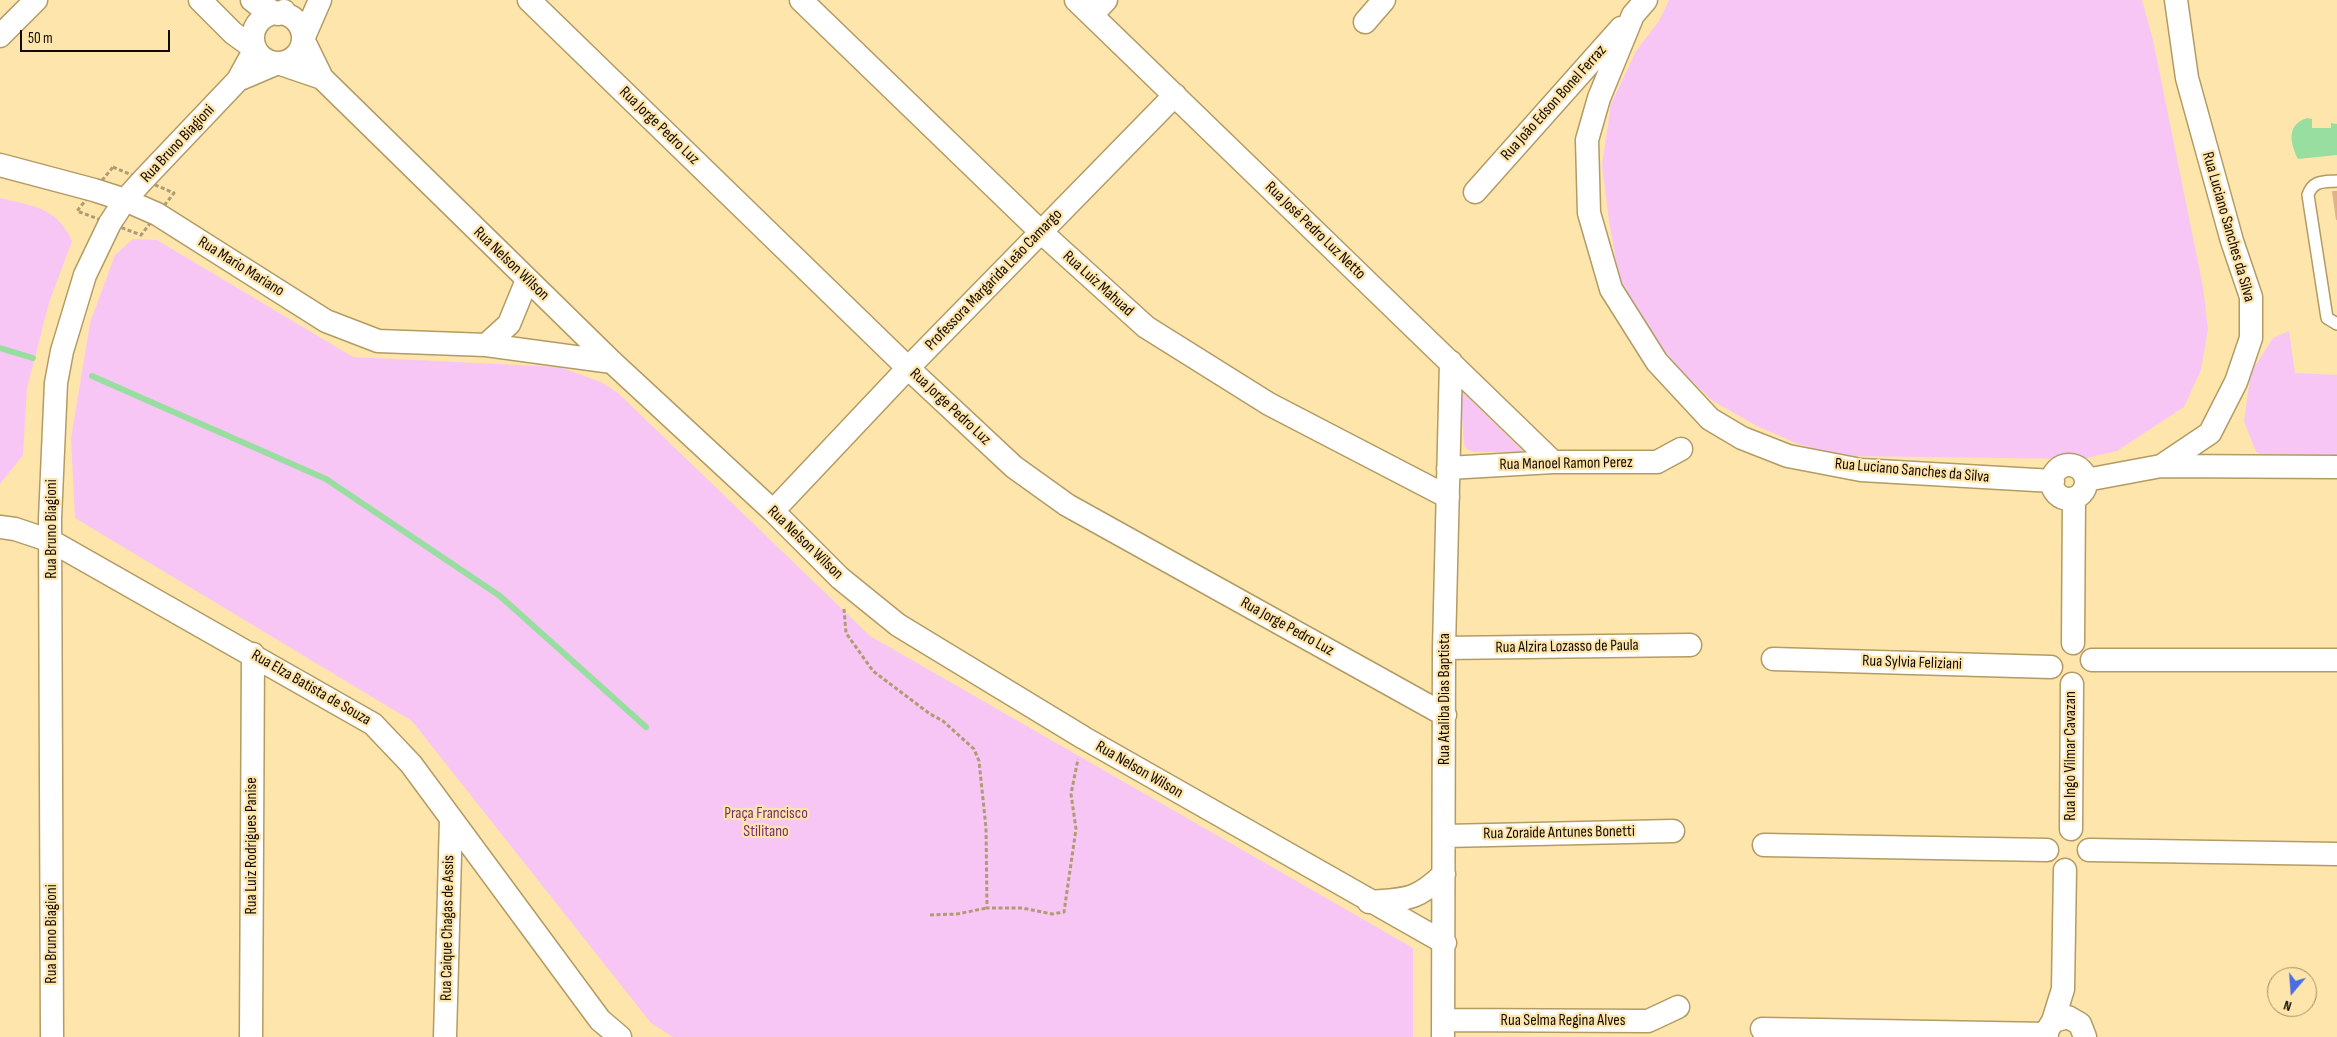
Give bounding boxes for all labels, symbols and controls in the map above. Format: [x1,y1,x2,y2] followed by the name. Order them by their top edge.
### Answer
[22,20,172,52] scale bar
[28,29,53,48] text: 50 m
[1497,41,1611,165] street label: Rua João Edson Bonel Ferraz
[615,83,703,169] street label: Rua Jorge Pedro Luz
[137,101,219,187] street label: Rua Bruno Biagioni
[2197,150,2259,304] street label: Rua Luciano Sanches da Silva
[1261,178,1369,284] street label: Rua José Pedro Luz Netto
[921,205,1067,355] street label: Professora Margarida Leão Camargo
[469,223,553,305] street label: Rua Nelson Wilson
[194,233,288,301] street label: Rua Mario Mariano
[1059,247,1137,321] street label: Rua Luiz Mahuad
[905,365,995,449] street label: Rua Jorge Pedro Luz
[1499,453,1633,475] street label: Rua Manoel Ramon Perez
[1834,455,1990,487] street label: Rua Luciano Sanches da Silva
[42,479,62,579] street label: Rua Bruno Biagioni
[763,502,847,584] street label: Rua Nelson Wilson
[1237,593,1337,661] street label: Rua Jorge Pedro Luz
[1435,633,1455,765] street label: Rua Ataliba Dias Baptista
[1495,636,1639,658] street label: Rua Alzira Lozasso de Paula
[248,646,374,730] street label: Rua Elza Batista de Souza
[1862,652,1962,674] street label: Rua Sylvia Feliziani
[2061,691,2081,821] street label: Rua Ingo Vilmar Cavazan
[1092,737,1186,803] street label: Rua Nelson Wilson
[242,777,262,915] street label: Rua Luiz Rodrigues Panise
[724,804,808,842] park label: Praça Francisco Stilitano
[1483,822,1635,844] street label: Rua Zoraide Antunes Bonetti
[437,855,459,1001] street label: Rua Caique Chagas de Assis
[42,884,62,984] street label: Rua Bruno Biagioni
[2267,967,2317,1017] north arrow
[2281,997,2294,1015] text: N
[1501,1011,1625,1031] street label: Rua Selma Regina Alves

